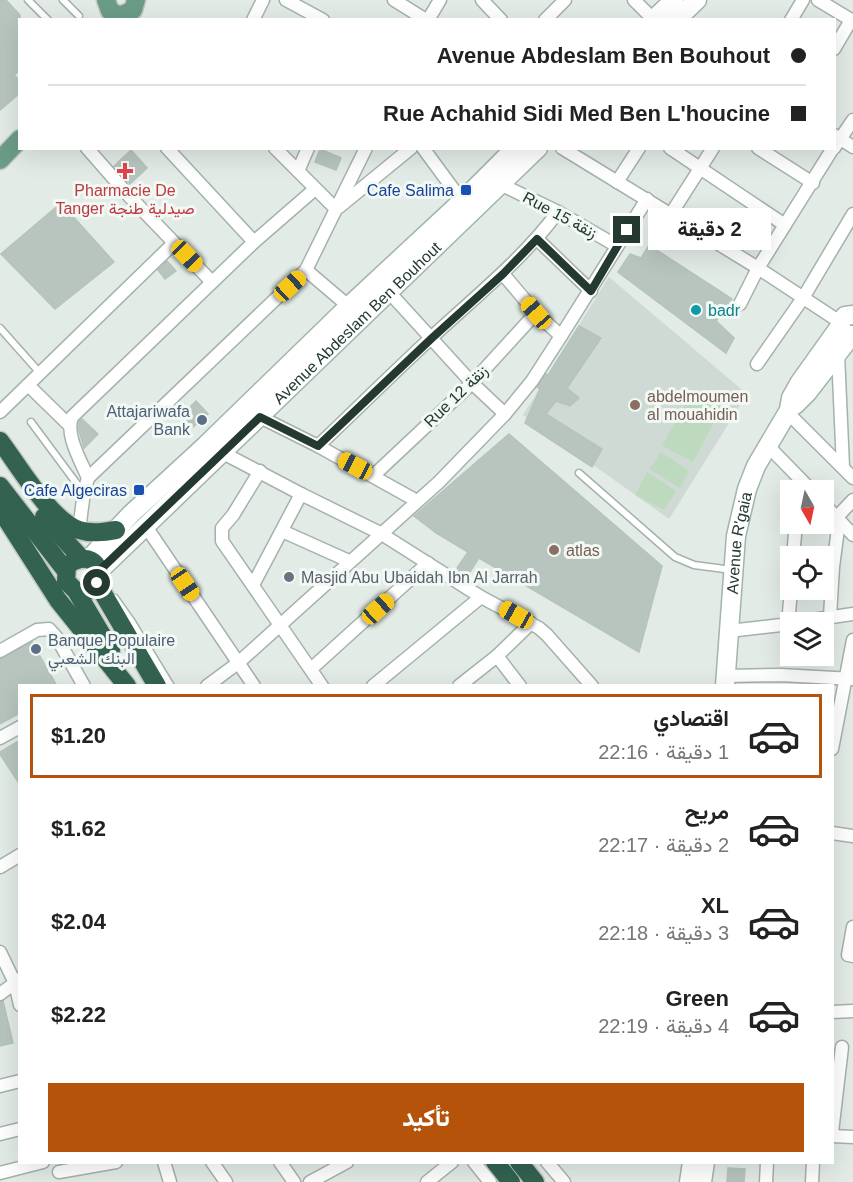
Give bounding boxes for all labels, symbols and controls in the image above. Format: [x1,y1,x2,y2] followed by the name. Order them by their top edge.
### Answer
[437,43,770,68] text: Avenue Abdeslam Ben Bouhout
[383,101,770,126] text: Rue Achahid Sidi Med Ben L'houcine
[118,164,132,178] marker: Pharmacie De Tanger صيدلية طنجة
[55,182,195,218] place label: Pharmacie De Tanger صيدلية طنجة
[367,182,454,199] place label: Cafe Salima
[459,183,473,197] marker: Cafe Salima
[519,188,600,243] street label: Rue 15 زنقة
[648,209,771,251] callout: 2 دقيقة
[613,216,640,243] route end
[677,218,742,240] text: 2 دقيقة
[168,237,206,275] car
[270,238,444,407] street label: Avenue Abdeslam Ben Bouhout
[271,267,309,305] car
[517,294,555,332] car
[708,302,741,319] place label: badr
[689,303,703,317] marker: badr
[421,362,493,432] street label: Rue 12 زنقة
[647,388,748,423] place label: abdelmoumen al mouahidin
[628,398,642,412] marker: abdelmoumen al mouahidin
[106,403,191,438] place label: Attajariwafa Bank
[195,413,209,427] marker: Attajariwafa Bank
[335,450,375,482] car
[780,480,834,534] north arrow
[780,480,834,666] map controls
[24,482,127,499] place label: Cafe Algeciras
[132,483,146,497] marker: Cafe Algeciras
[723,490,755,595] street label: Avenue R'gaia
[566,542,600,559] place label: atlas
[547,543,561,557] marker: atlas
[780,546,834,600] button: locate
[167,564,203,604] car
[83,569,110,596] route start
[301,569,538,586] place label: Masjid Abu Ubaidah Ibn Al Jarrah
[282,570,296,584] marker: Masjid Abu Ubaidah Ibn Al Jarrah
[359,590,397,628] car
[496,598,536,632] car
[780,612,834,666] button: layers
[48,632,175,672] place label: Banque Populaire البنك الشعبي
[29,642,43,656] marker: Banque Populaire البنك الشعبي
[653,706,729,731] text: اقتصادي
[747,709,801,763] icon: car
[51,723,106,748] text: $1.20
[598,741,729,763] text: 1 دقيقة · 22:16
[685,799,729,824] text: مريح
[747,802,801,856] icon: car
[51,816,106,841] text: $1.62
[598,834,729,856] text: 2 دقيقة · 22:17
[701,893,729,918] text: XL
[747,895,801,949] icon: car
[51,909,106,934] text: $2.04
[598,922,729,944] text: 3 دقيقة · 22:18
[665,986,729,1011] text: Green
[747,988,801,1042] icon: car
[51,1002,106,1027] text: $2.22
[598,1015,729,1037] text: 4 دقيقة · 22:19
[48,1083,804,1152] button: تأكيد

